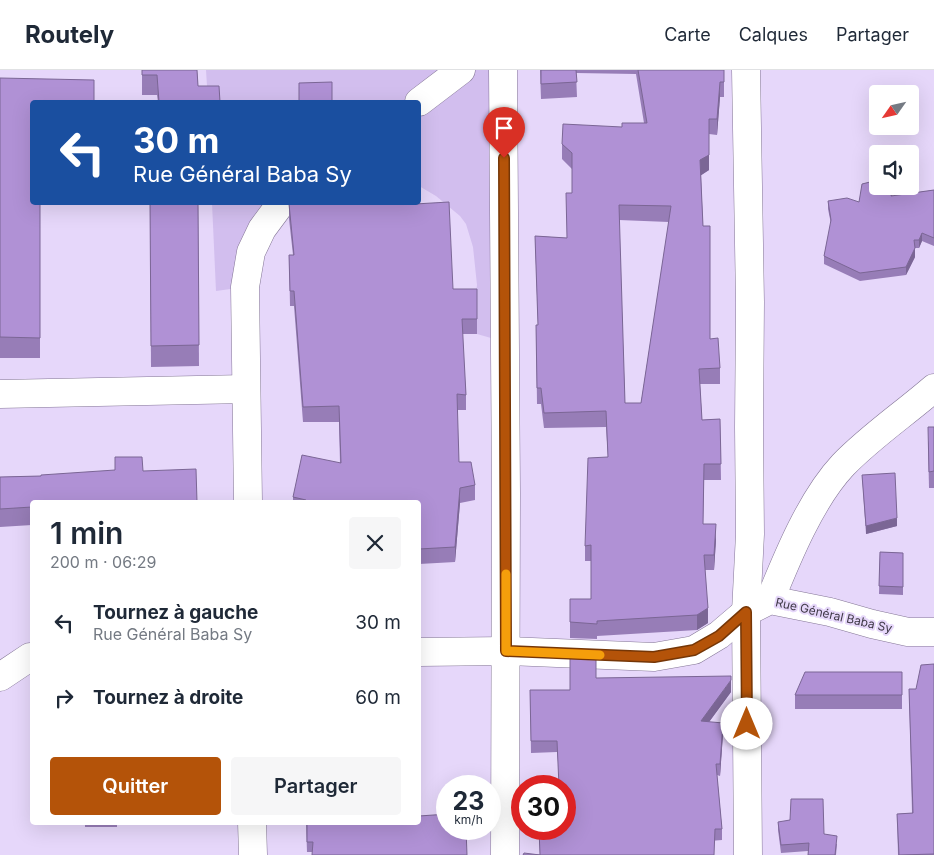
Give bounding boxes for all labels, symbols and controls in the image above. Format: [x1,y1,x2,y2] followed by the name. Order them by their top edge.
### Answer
[25,20,114,49] text: Routely
[664,24,711,45] text: Carte
[739,24,808,45] text: Calques
[836,24,909,45] text: Partager
[869,85,919,135] north arrow
[869,85,919,195] map controls
[483,107,525,158] pin
[490,114,518,142] icon: arrive
[133,119,219,161] text: 30 m
[50,120,115,185] icon: left
[869,145,919,195] button: sound
[133,161,352,187] text: Rue Général Baba Sy
[50,515,123,551] text: 1 min
[349,517,401,569] button: close
[50,552,156,572] text: 200 m · 06:29
[774,594,894,636] street label: Rue Général Baba Sy
[93,601,258,624] text: Tournez à gauche
[50,609,78,637] icon: left
[355,611,401,634] text: 30 m
[93,624,252,644] text: Rue Général Baba Sy
[50,684,78,712] icon: right
[93,686,243,709] text: Tournez à droite
[355,686,401,709] text: 60 m
[720,697,772,749] position arrow
[50,757,221,815] button: Quitter
[231,757,401,815] button: Partager
[511,775,576,840] speed limit sign: 30
[453,786,484,816] text: 23
[454,812,483,827] text: km/h

